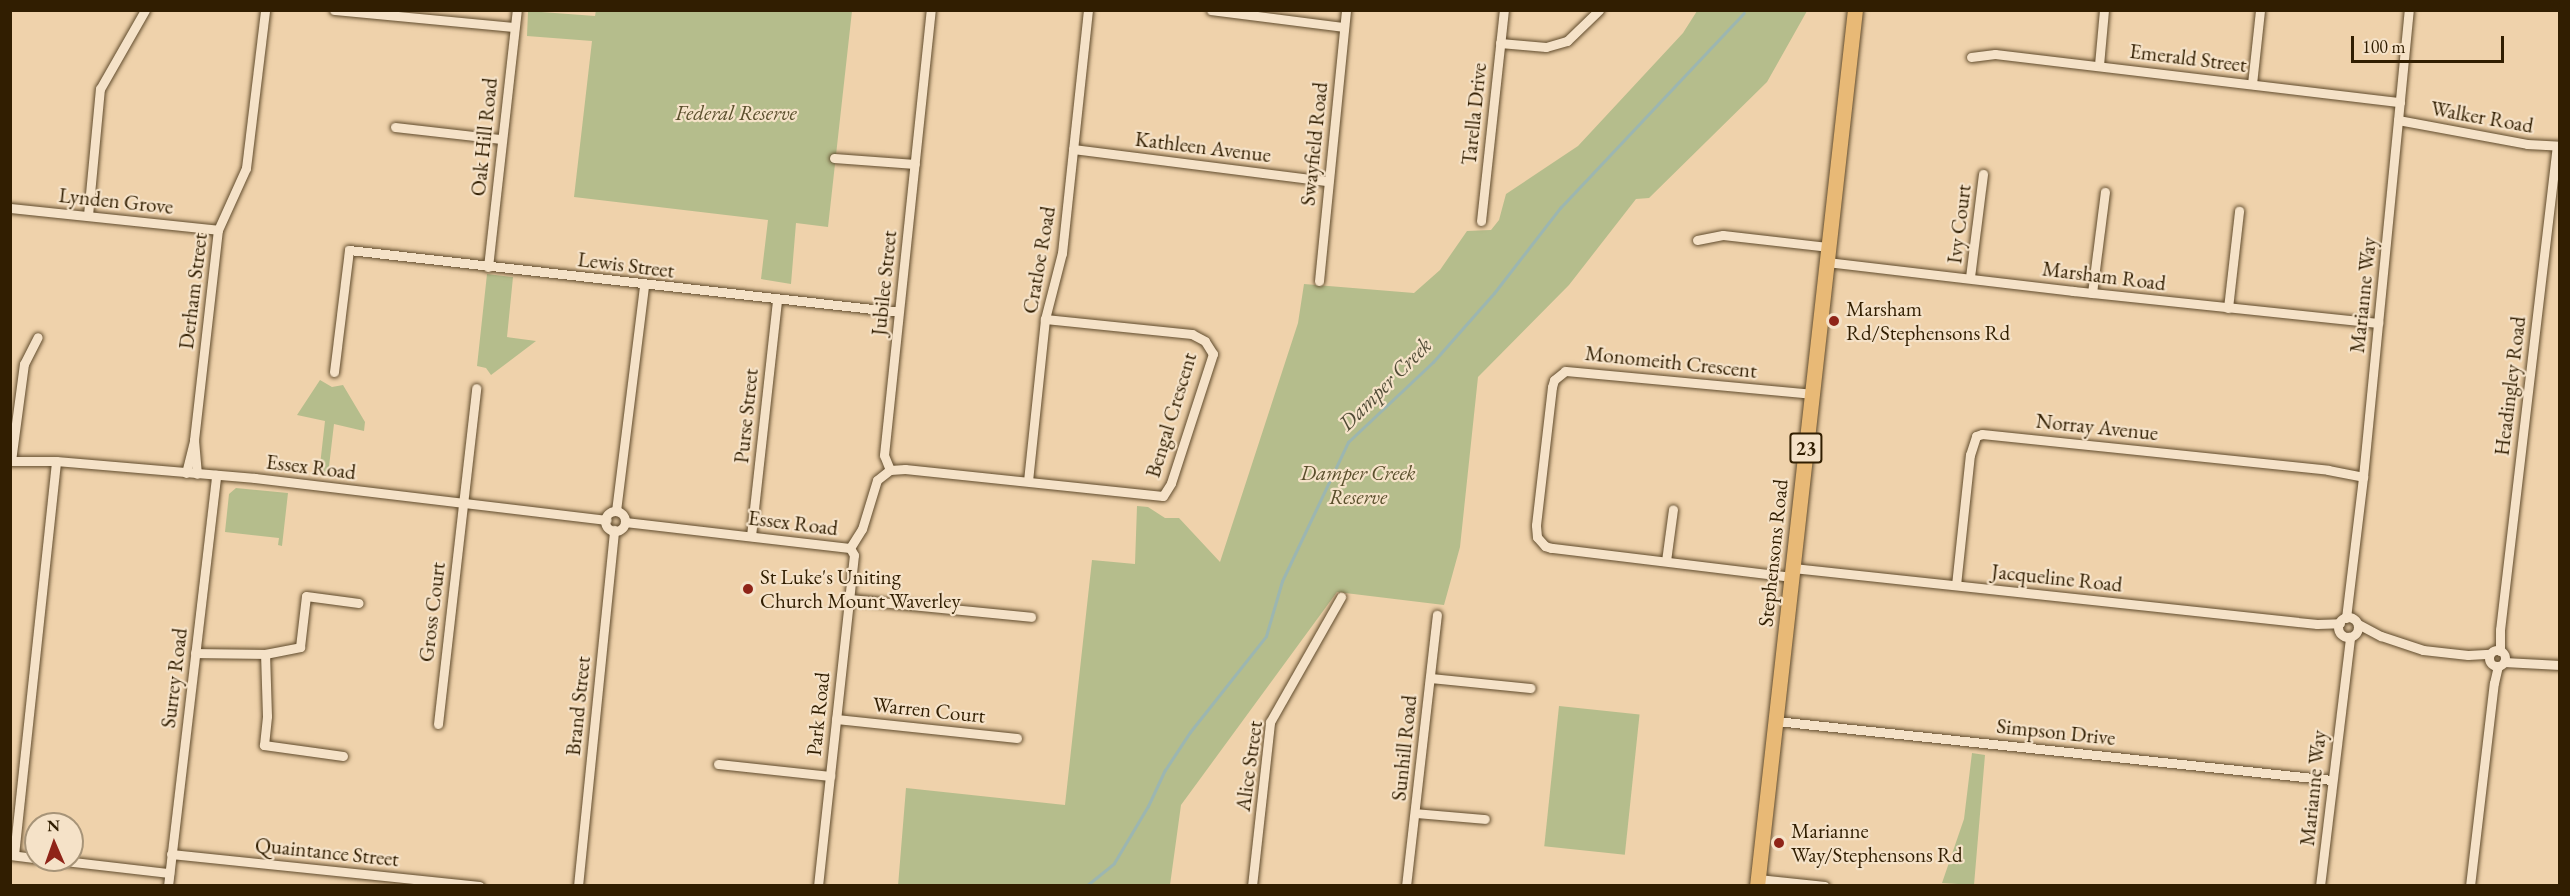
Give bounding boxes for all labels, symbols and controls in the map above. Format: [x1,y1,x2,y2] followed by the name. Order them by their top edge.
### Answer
[2354,24,2507,62] scale bar
[2362,35,2406,58] text: 100 m
[2128,38,2248,78] street label: Emerald Street
[1456,61,1492,167] street label: Tarella Drive
[465,77,503,197] street label: Oak Hill Road
[1295,81,1333,207] street label: Swayfield Road
[2429,96,2535,138] street label: Walker Road
[675,100,797,126] park label: Federal Reserve
[1134,126,1272,168] street label: Kathleen Avenue
[58,182,174,220] street label: Lynden Grove
[1942,183,1976,265] street label: Ivy Court
[1017,204,1061,316] street label: Cratloe Road
[866,229,902,337] street label: Jubilee Street
[173,231,213,351] street label: Derham Street
[2344,236,2382,354] street label: Marianne Way
[576,247,676,283] street label: Lewis Street
[2041,256,2167,296] street label: Marsham Road
[1846,296,2010,346] place label: Marsham Rd/Stephensons Rd
[1827,314,1841,328] marker: Marsham Rd/Stephensons Rd
[2489,315,2531,457] street label: Headingley Road
[1333,332,1437,436] water label: Damper Creek
[1584,340,1758,384] street label: Monomeith Crescent
[1140,350,1202,480] street label: Bengal Crescent
[729,367,763,465] street label: Purse Street
[2035,408,2159,446] street label: Norray Avenue
[1788,431,1824,465] road number: 23
[265,449,357,485] street label: Essex Road
[1300,460,1416,510] park label: Damper Creek Reserve
[1753,478,1793,628] street label: Stephensons Road
[747,505,839,541] street label: Essex Road
[1990,559,2124,597] street label: Jacqueline Road
[413,561,451,663] street label: Gross Court
[760,564,961,614] place label: St Luke's Uniting Church Mount Waverley
[741,582,755,596] marker: St Luke's Uniting Church Mount Waverley
[155,627,193,729] street label: Surrey Road
[560,655,596,757] street label: Brand Street
[801,671,835,757] street label: Park Road
[871,692,987,728] street label: Warren Court
[1386,694,1422,802] street label: Sunhill Road
[1995,713,2117,751] street label: Simpson Drive
[1230,719,1268,813] street label: Alice Street
[2294,729,2332,847] street label: Marianne Way
[24,812,84,872] north arrow
[47,815,60,836] text: N
[1791,818,1963,868] place label: Marianne Way/Stephensons Rd
[254,832,400,872] street label: Quaintance Street
[1772,836,1786,850] marker: Marianne Way/Stephensons Rd

